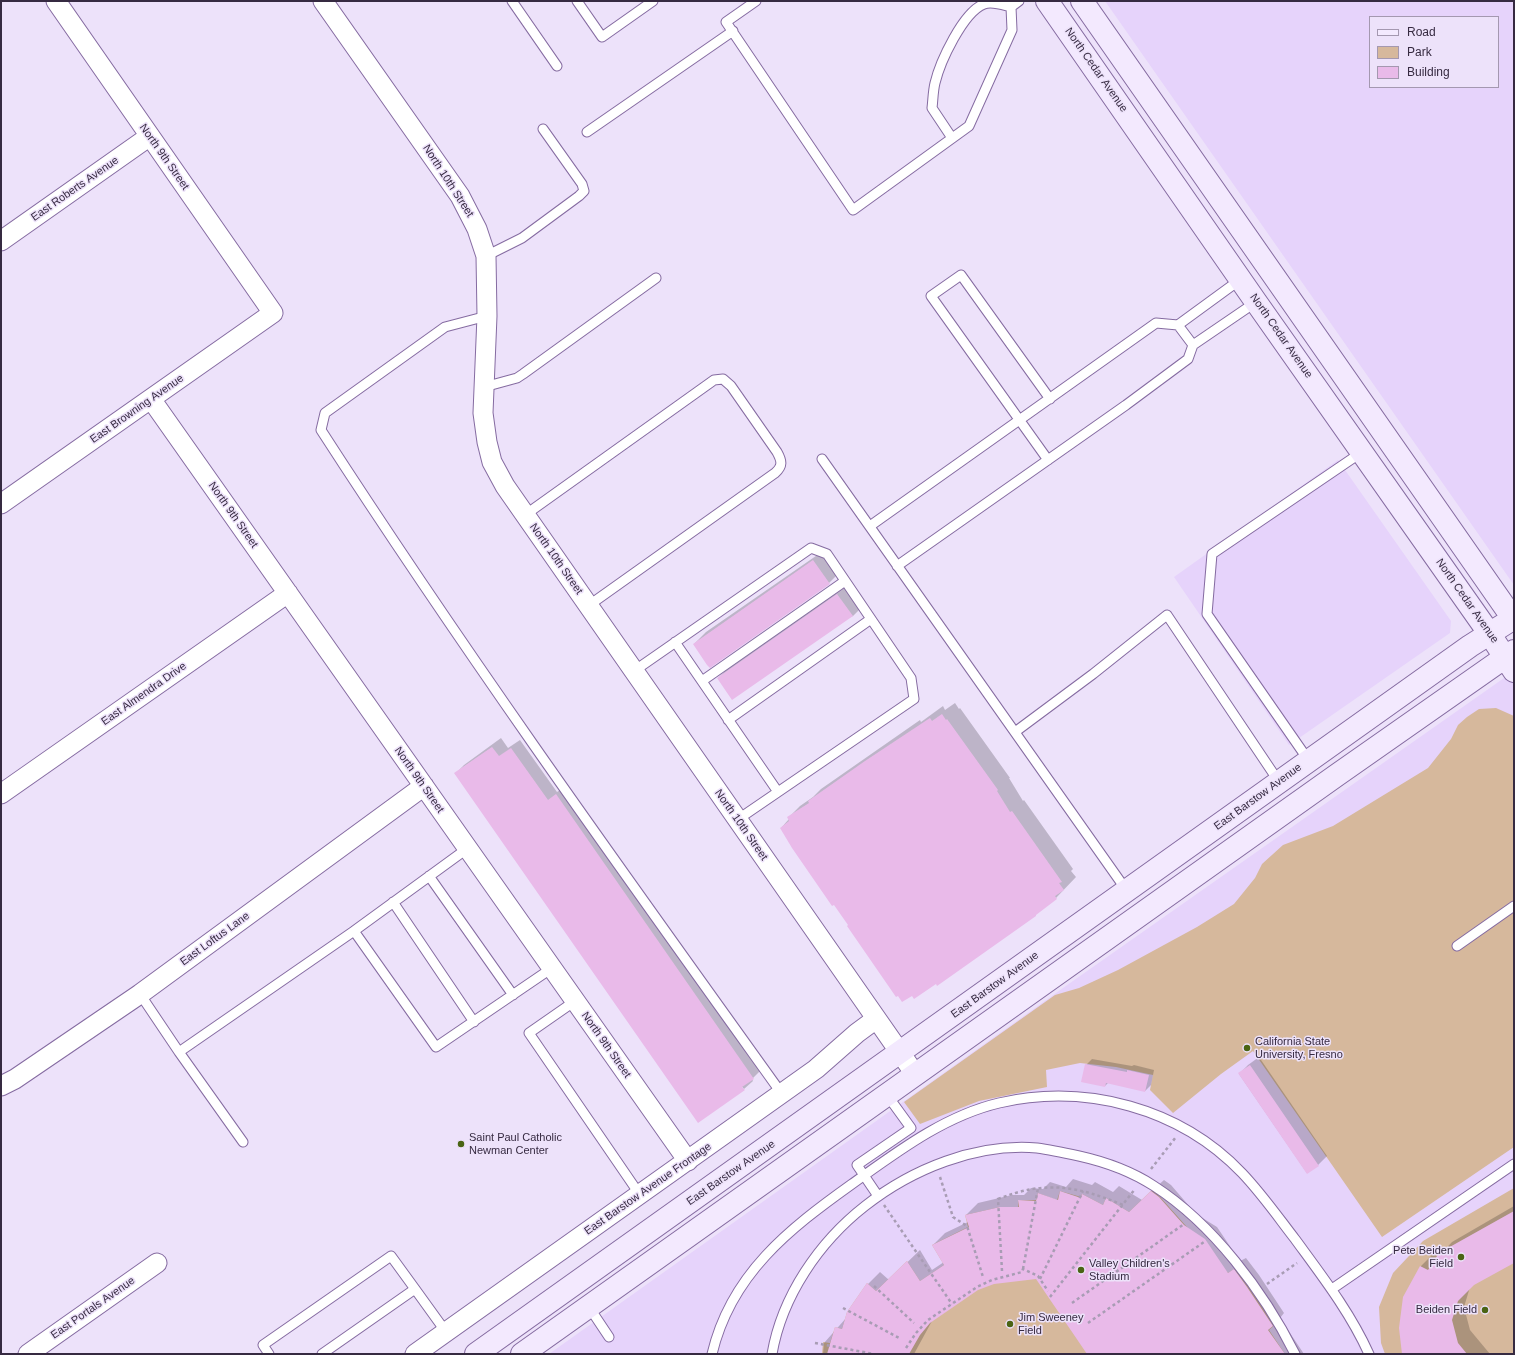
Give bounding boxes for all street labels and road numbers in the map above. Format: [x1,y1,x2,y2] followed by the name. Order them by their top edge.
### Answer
[1062,25,1130,115] street label: North Cedar Avenue
[136,121,192,193] street label: North 9th Street
[420,142,476,220] street label: North 10th Street
[29,154,121,224] street label: East Roberts Avenue
[1247,291,1315,381] street label: North Cedar Avenue
[88,372,186,446] street label: East Browning Avenue
[205,479,261,551] street label: North 9th Street
[527,521,585,597] street label: North 10th Street
[1433,556,1501,646] street label: North Cedar Avenue
[99,660,189,728] street label: East Almendra Drive
[391,744,447,816] street label: North 9th Street
[1212,761,1304,833] street label: East Barstow Avenue
[712,787,770,863] street label: North 10th Street
[178,909,252,969] street label: East Loftus Lane
[949,949,1041,1021] street label: East Barstow Avenue
[578,1009,634,1081] street label: North 9th Street
[684,1137,778,1209] street label: East Barstow Avenue
[582,1140,714,1238] street label: East Barstow Avenue Frontage
[48,1274,138,1342] street label: East Portals Avenue

